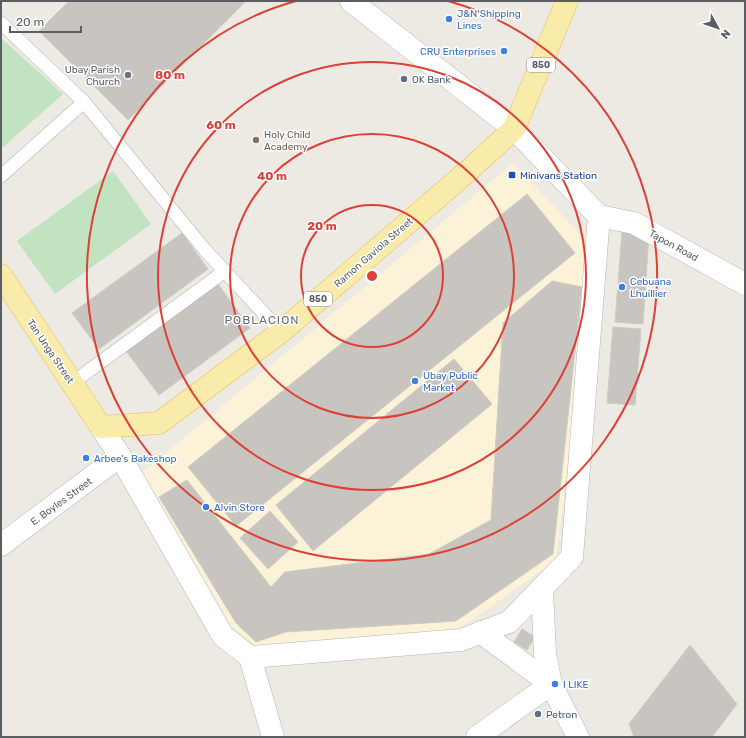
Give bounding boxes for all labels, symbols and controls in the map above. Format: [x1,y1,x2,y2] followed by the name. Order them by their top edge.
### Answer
[10,8,81,34] scale bar
[457,8,521,32] place label: J&N Shipping Lines
[698,8,738,48] north arrow
[444,14,454,24] marker: J&N Shipping Lines
[16,15,44,29] text: 20 m
[718,27,733,41] text: N
[420,46,496,58] place label: CRU Enterprises
[499,46,509,56] marker: CRU Enterprises
[527,58,555,72] road number: 850
[65,64,120,88] place label: Ubay Parish Church
[155,68,185,82] text: 80 m
[123,70,133,80] marker: Ubay Parish Church
[399,74,409,84] marker: OK Bank
[412,74,451,86] place label: OK Bank
[206,118,236,132] text: 60 m
[264,129,311,153] place label: Holy Child Academy
[251,135,261,145] marker: Holy Child Academy
[257,169,287,183] text: 40 m
[507,170,517,180] marker: Minivans Station
[520,170,597,182] place label: Minivans Station
[332,215,416,290] street label: Ramon Gaviola Street
[307,219,337,233] text: 20 m
[647,227,700,264] street label: Tapon Road
[365,269,379,283] centre of rings
[630,276,671,300] place label: Cebuana Lhuillier
[617,282,627,292] marker: Cebuana Lhuillier
[304,292,332,306] road number: 850
[224,313,300,327] district label: POBLACION
[24,317,76,386] street label: Tan Unga Street
[423,370,478,394] place label: Ubay Public Market
[410,376,420,386] marker: Ubay Public Market
[81,453,91,463] marker: Arbee's Bakeshop
[94,453,177,465] place label: Arbee's Bakeshop
[28,475,95,528] street label: E. Boyles Street
[201,502,211,512] marker: Alvin Store
[214,502,265,514] place label: Alvin Store
[550,679,560,689] marker: I LIKE
[563,679,589,691] place label: I LIKE
[533,709,543,719] marker: Petron
[546,709,577,721] place label: Petron

